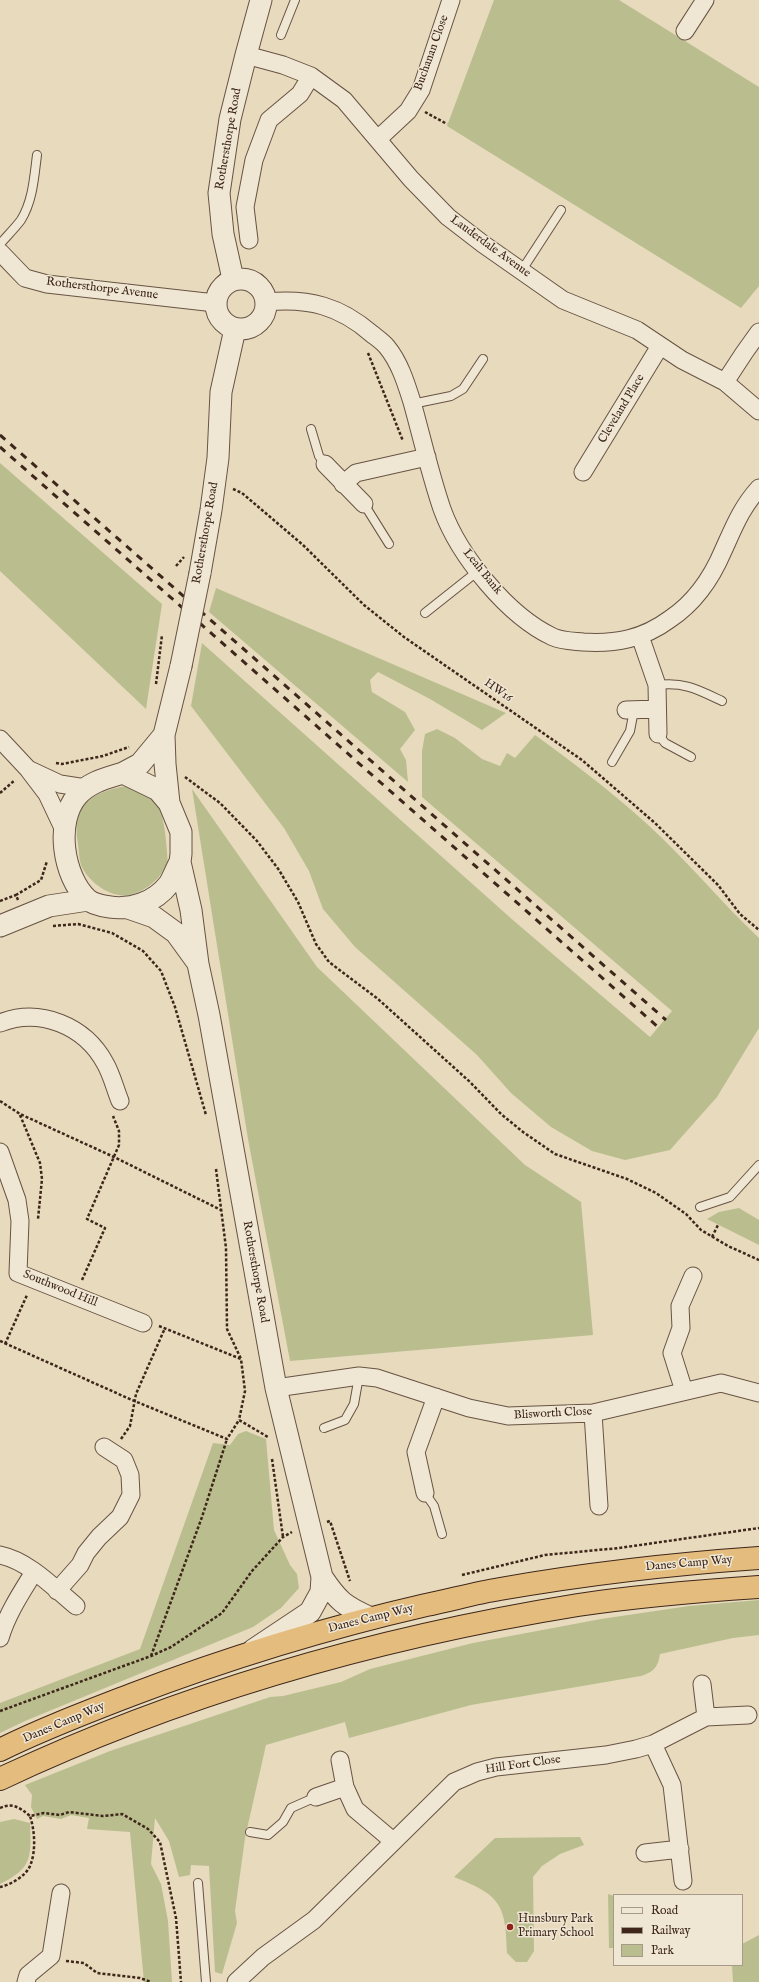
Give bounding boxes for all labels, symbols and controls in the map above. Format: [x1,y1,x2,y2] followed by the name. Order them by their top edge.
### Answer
[412,13,452,93] street label: Buchanan Close
[213,87,245,191] street label: Rothersthorpe Road
[447,213,533,281] street label: Lauderdale Avenue
[45,275,159,303] street label: Rothersthorpe Avenue
[596,372,648,446] street label: Cleveland Place
[190,481,222,585] street label: Rothersthorpe Road
[459,546,505,598] street label: Leah Bank
[481,676,515,706] street label: HW16
[239,1220,271,1324] street label: Rothersthorpe Road
[21,1268,99,1310] street label: Southwood Hill
[513,1405,593,1423] street label: Blisworth Close
[645,1553,733,1575] street label: Danes Camp Way
[327,1601,415,1637] street label: Danes Camp Way
[21,1699,107,1747] street label: Danes Camp Way
[484,1753,562,1777] street label: Hill Fort Close
[613,1894,743,1966] legend
[651,1903,678,1918] text: Road
[518,1913,594,1941] place label: Hunsbury Park Primary School
[505,1922,515,1932] marker: Hunsbury Park Primary School
[651,1923,690,1938] text: Railway
[651,1943,674,1958] text: Park

